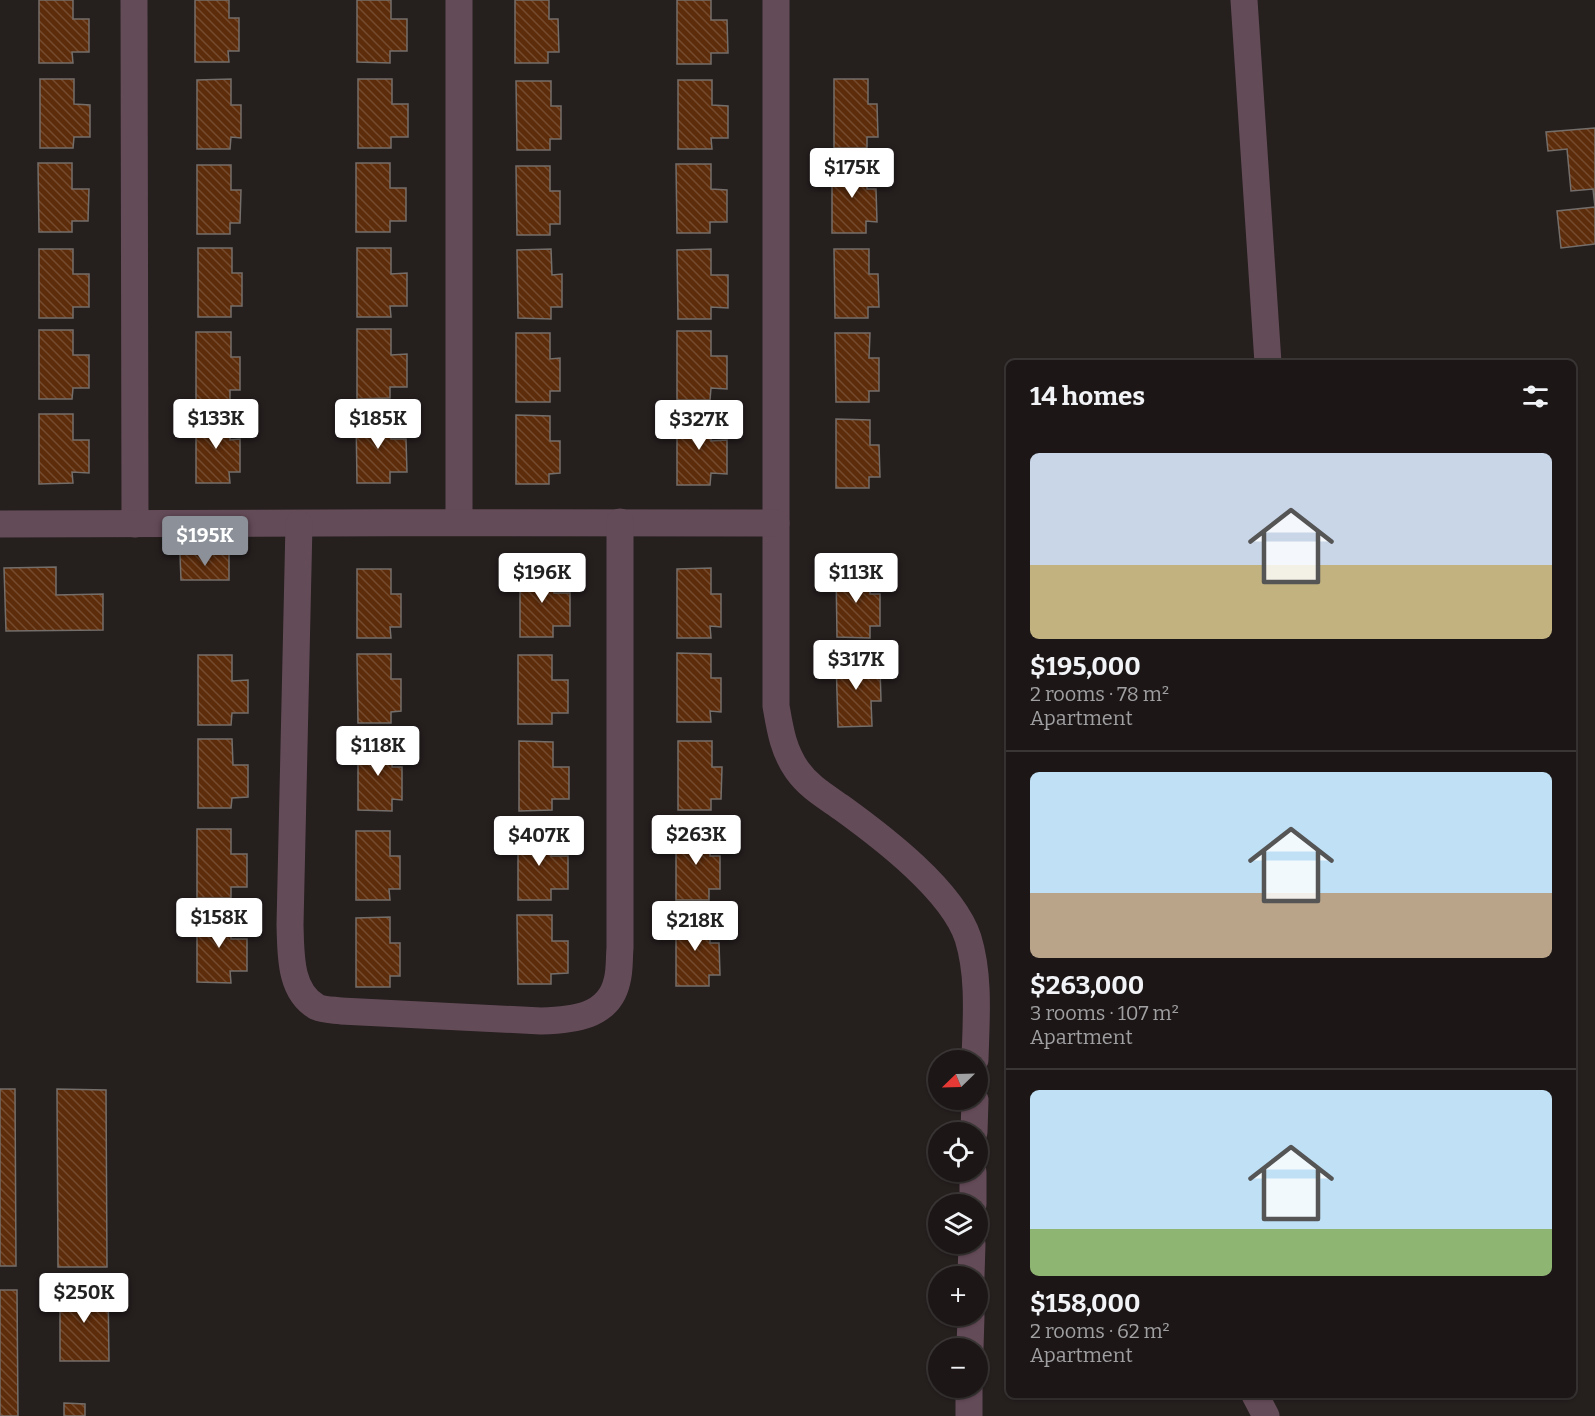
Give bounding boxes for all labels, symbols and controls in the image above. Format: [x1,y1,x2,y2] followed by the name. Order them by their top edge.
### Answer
[810,148,894,199] pin: $175K
[824,155,880,179] text: $175K
[1519,380,1552,413] icon: filters
[1030,381,1145,412] text: 14 homes
[174,399,258,450] pin: $133K
[336,399,420,450] pin: $185K
[657,400,741,451] pin: $327K
[187,406,245,430] text: $133K
[349,406,407,430] text: $185K
[669,407,729,431] text: $327K
[1237,492,1345,600] icon: home
[163,516,247,567] pin: $195K
[176,523,234,547] text: $195K
[500,553,584,604] pin: $196K
[814,553,898,604] pin: $113K
[513,560,571,584] text: $196K
[829,560,883,584] text: $113K
[814,640,898,691] pin: $317K
[827,647,885,671] text: $317K
[1030,651,1141,682] text: $195,000
[1030,682,1169,706] text: 2 rooms · 78 m²
[1030,706,1133,730] text: Apartment
[336,726,420,777] pin: $118K
[350,733,406,757] text: $118K
[1237,811,1345,919] icon: home
[654,815,738,866] pin: $263K
[497,816,581,867] pin: $407K
[666,822,726,846] text: $263K
[508,823,570,847] text: $407K
[177,898,261,949] pin: $158K
[653,901,737,952] pin: $218K
[190,905,248,929] text: $158K
[666,908,724,932] text: $218K
[1030,970,1144,1001] text: $263,000
[1030,1001,1179,1025] text: 3 rooms · 107 m²
[1030,1025,1133,1049] text: Apartment
[928,1050,988,1110] north arrow
[928,1050,988,1398] map controls
[928,1122,988,1182] button: locate
[1237,1129,1345,1237] icon: home
[928,1194,988,1254] button: layers
[928,1266,988,1326] button: +
[42,1273,126,1324] pin: $250K
[53,1280,115,1304] text: $250K
[1030,1288,1141,1319] text: $158,000
[1030,1319,1170,1343] text: 2 rooms · 62 m²
[928,1338,988,1398] button: −
[1030,1343,1133,1367] text: Apartment

